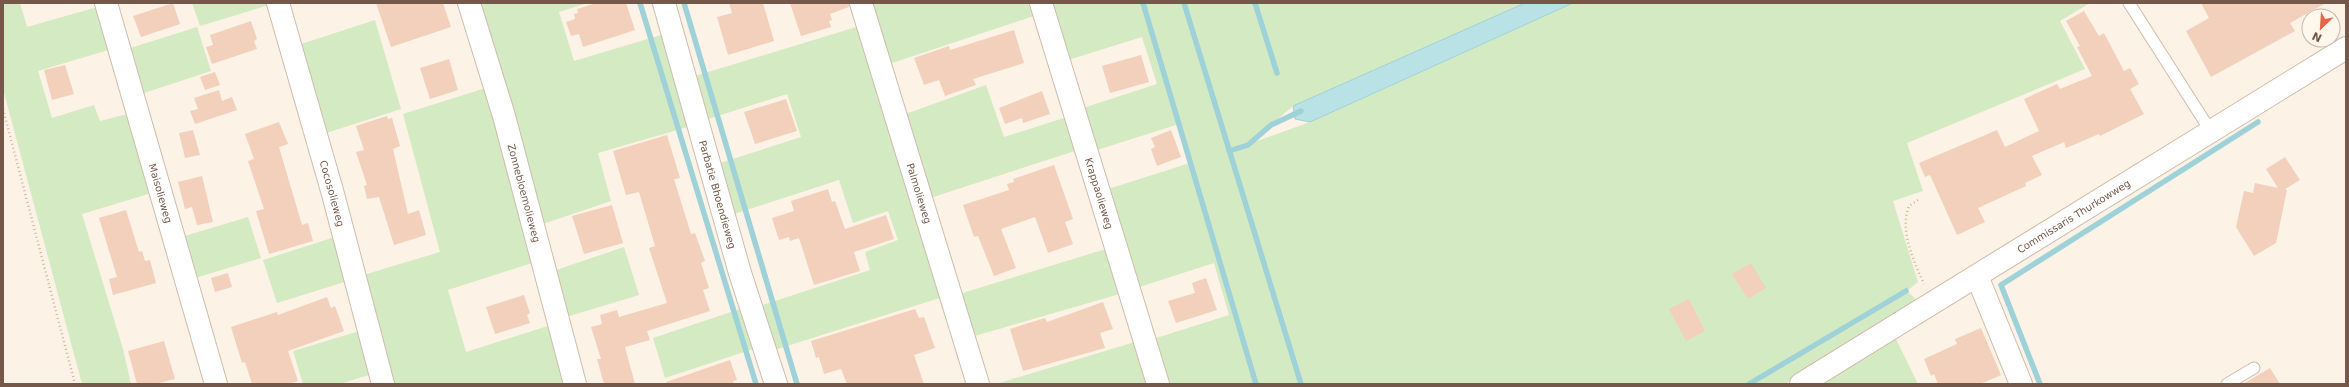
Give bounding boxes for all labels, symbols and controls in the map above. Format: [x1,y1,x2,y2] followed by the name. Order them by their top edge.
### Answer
[2301,8,2341,48] north arrow
[2310,29,2324,44] text: N
[697,139,738,250] street label: Parbatie Bhoendieweg
[506,143,543,244] street label: Zonnebloemolieweg
[1083,156,1116,230] street label: Krappaolieweg
[318,159,347,228] street label: Cocosolieweg
[147,162,175,224] street label: Maisolieweg
[905,162,934,225] street label: Palmolieweg
[2015,177,2132,255] street label: Commissaris Thurkowweg

